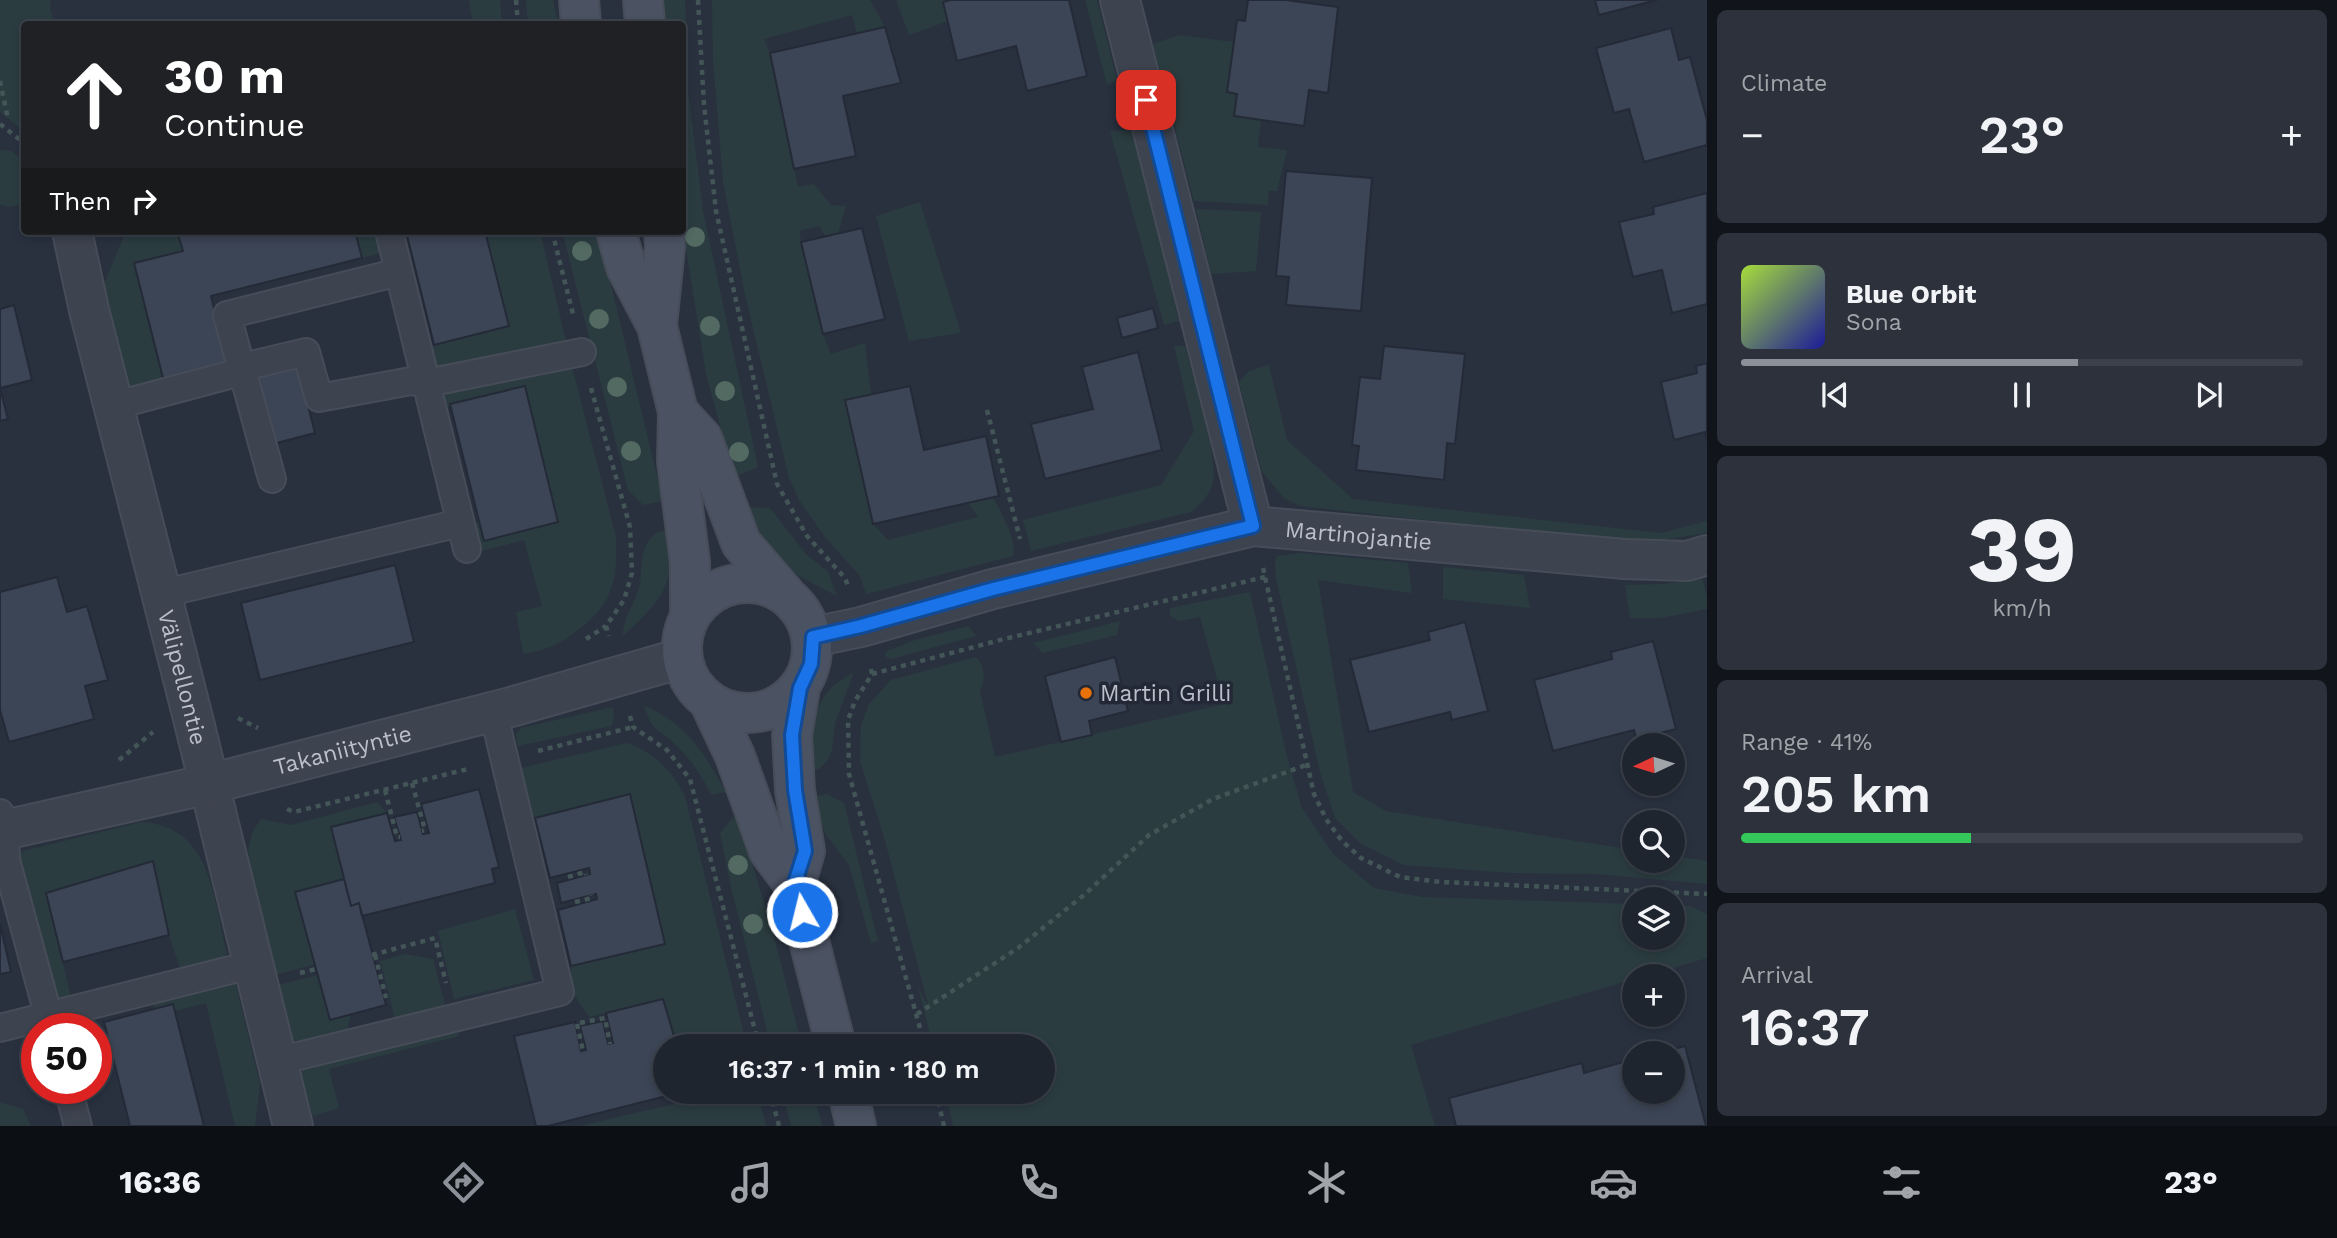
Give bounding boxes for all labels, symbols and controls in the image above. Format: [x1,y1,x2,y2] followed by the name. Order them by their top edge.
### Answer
[164,47,285,105] text: 30 m
[49,49,140,140] icon: ahead
[1116,70,1176,130] pin
[1741,70,1827,97] text: Climate
[1127,81,1165,119] icon: arrive
[1979,105,2065,166] text: 23°
[164,106,305,144] text: Continue
[1741,113,1764,157] text: −
[2280,113,2303,157] text: +
[125,182,163,220] icon: right
[49,186,111,216] text: Then
[1846,279,1976,309] text: Blue Orbit
[1846,309,1902,336] text: Sona
[1816,376,1854,414] icon: previous
[2003,376,2041,414] icon: pause
[2190,376,2228,414] icon: next
[1967,496,2077,603] text: 39
[1284,516,1433,556] street label: Martinojantie
[1992,595,2052,622] text: km/h
[152,607,212,748] street label: Välipellontie
[1100,680,1231,707] place label: Martin Grilli
[1078,685,1094,701] marker: Martin Grilli
[271,720,415,781] street label: Takaniityntie
[1741,729,1872,756] text: Range · 41%
[1622,733,1685,796] north arrow
[1622,733,1685,1104] map controls
[1741,764,1931,825] text: 205 km
[1622,810,1685,873] button: search
[765,875,839,949] position arrow
[1622,887,1685,950] button: layers
[1741,962,1813,989] text: Arrival
[1622,964,1685,1027] button: +
[1741,997,1870,1058] text: 16:37
[21,1013,112,1104] speed limit sign: 50
[1622,1041,1685,1104] button: −
[728,1054,980,1084] text: 16:37 · 1 min · 180 m
[439,1158,488,1207] icon: directions
[727,1158,776,1207] icon: music
[1014,1158,1063,1207] icon: phone
[1302,1158,1351,1207] icon: climate
[1589,1158,1638,1207] icon: car
[1877,1158,1926,1207] icon: filters
[119,1163,201,1201] text: 16:36
[2164,1163,2218,1201] text: 23°

